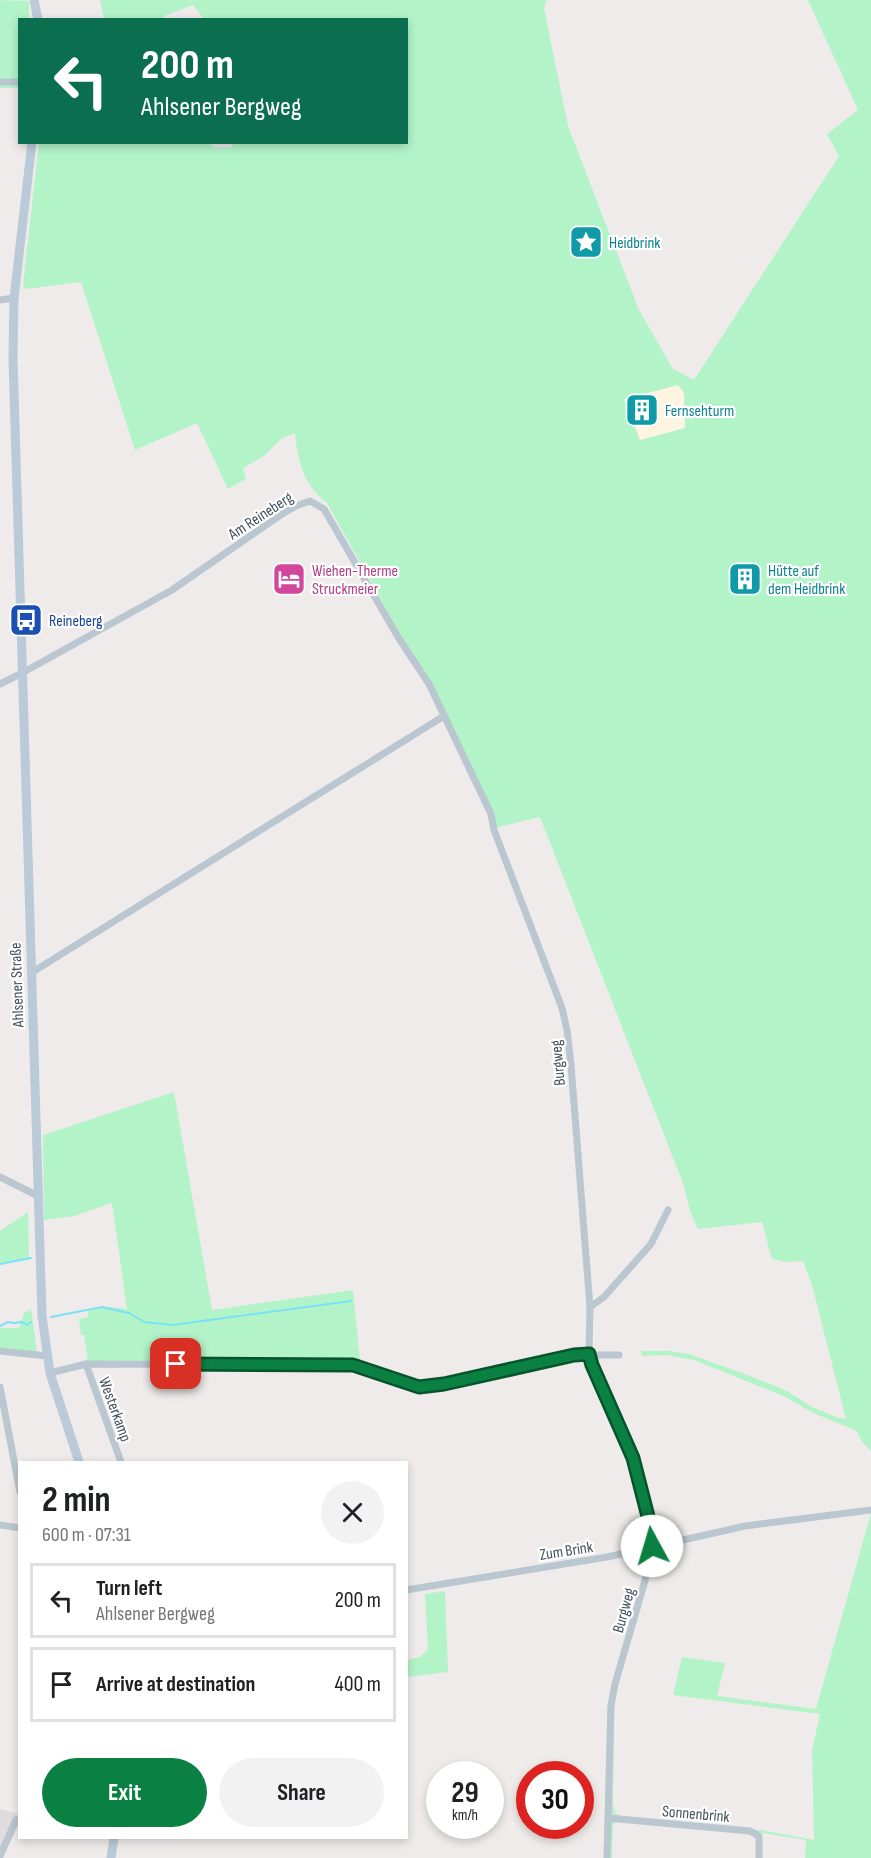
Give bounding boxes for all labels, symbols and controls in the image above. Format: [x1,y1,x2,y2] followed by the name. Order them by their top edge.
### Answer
[141,40,234,91] text: 200 m
[42,42,120,120] icon: left
[141,91,302,123] text: Ahlsener Bergweg
[568,224,604,260] place icon: Heidbrink
[609,234,660,253] place label: Heidbrink
[624,392,660,428] building icon: Fernsehturm
[665,402,734,421] place label: Fernsehturm
[224,488,297,545] street label: Am Reineberg
[271,561,307,597] hotel icon: Wiehen-Therme Struckmeier
[727,561,763,597] building icon: Hütte auf dem Heidbrink
[312,562,398,599] place label: Wiehen-Therme Struckmeier
[768,562,845,599] place label: Hütte auf dem Heidbrink
[8,602,44,638] bus stop icon: Reineberg
[49,612,103,631] place label: Reineberg
[7,942,29,1029] street label: Ahlsener Straße
[547,1039,570,1087] street label: Burgweg
[150,1338,201,1389] pin
[159,1347,192,1380] icon: arrive
[94,1375,135,1444] street label: Westerkamp
[42,1479,111,1522] text: 2 min
[321,1481,384,1544] button: close
[620,1514,684,1578] position arrow
[42,1523,131,1547] text: 600 m · 07:31
[538,1538,594,1565] street label: Zum Brink
[96,1575,162,1602] text: Turn left
[45,1584,78,1617] icon: left
[609,1586,640,1635] street label: Burgweg
[335,1587,381,1614] text: 200 m
[96,1602,215,1626] text: Ahlsener Bergweg
[45,1668,78,1701] icon: arrive
[96,1671,255,1698] text: Arrive at destination
[335,1671,381,1698] text: 400 m
[42,1758,207,1827] button: Exit
[219,1758,384,1827] button: Share
[516,1761,594,1839] speed limit sign: 30
[451,1775,479,1811] text: 29
[661,1802,730,1827] street label: Sonnenbrink
[452,1806,478,1825] text: km/h

